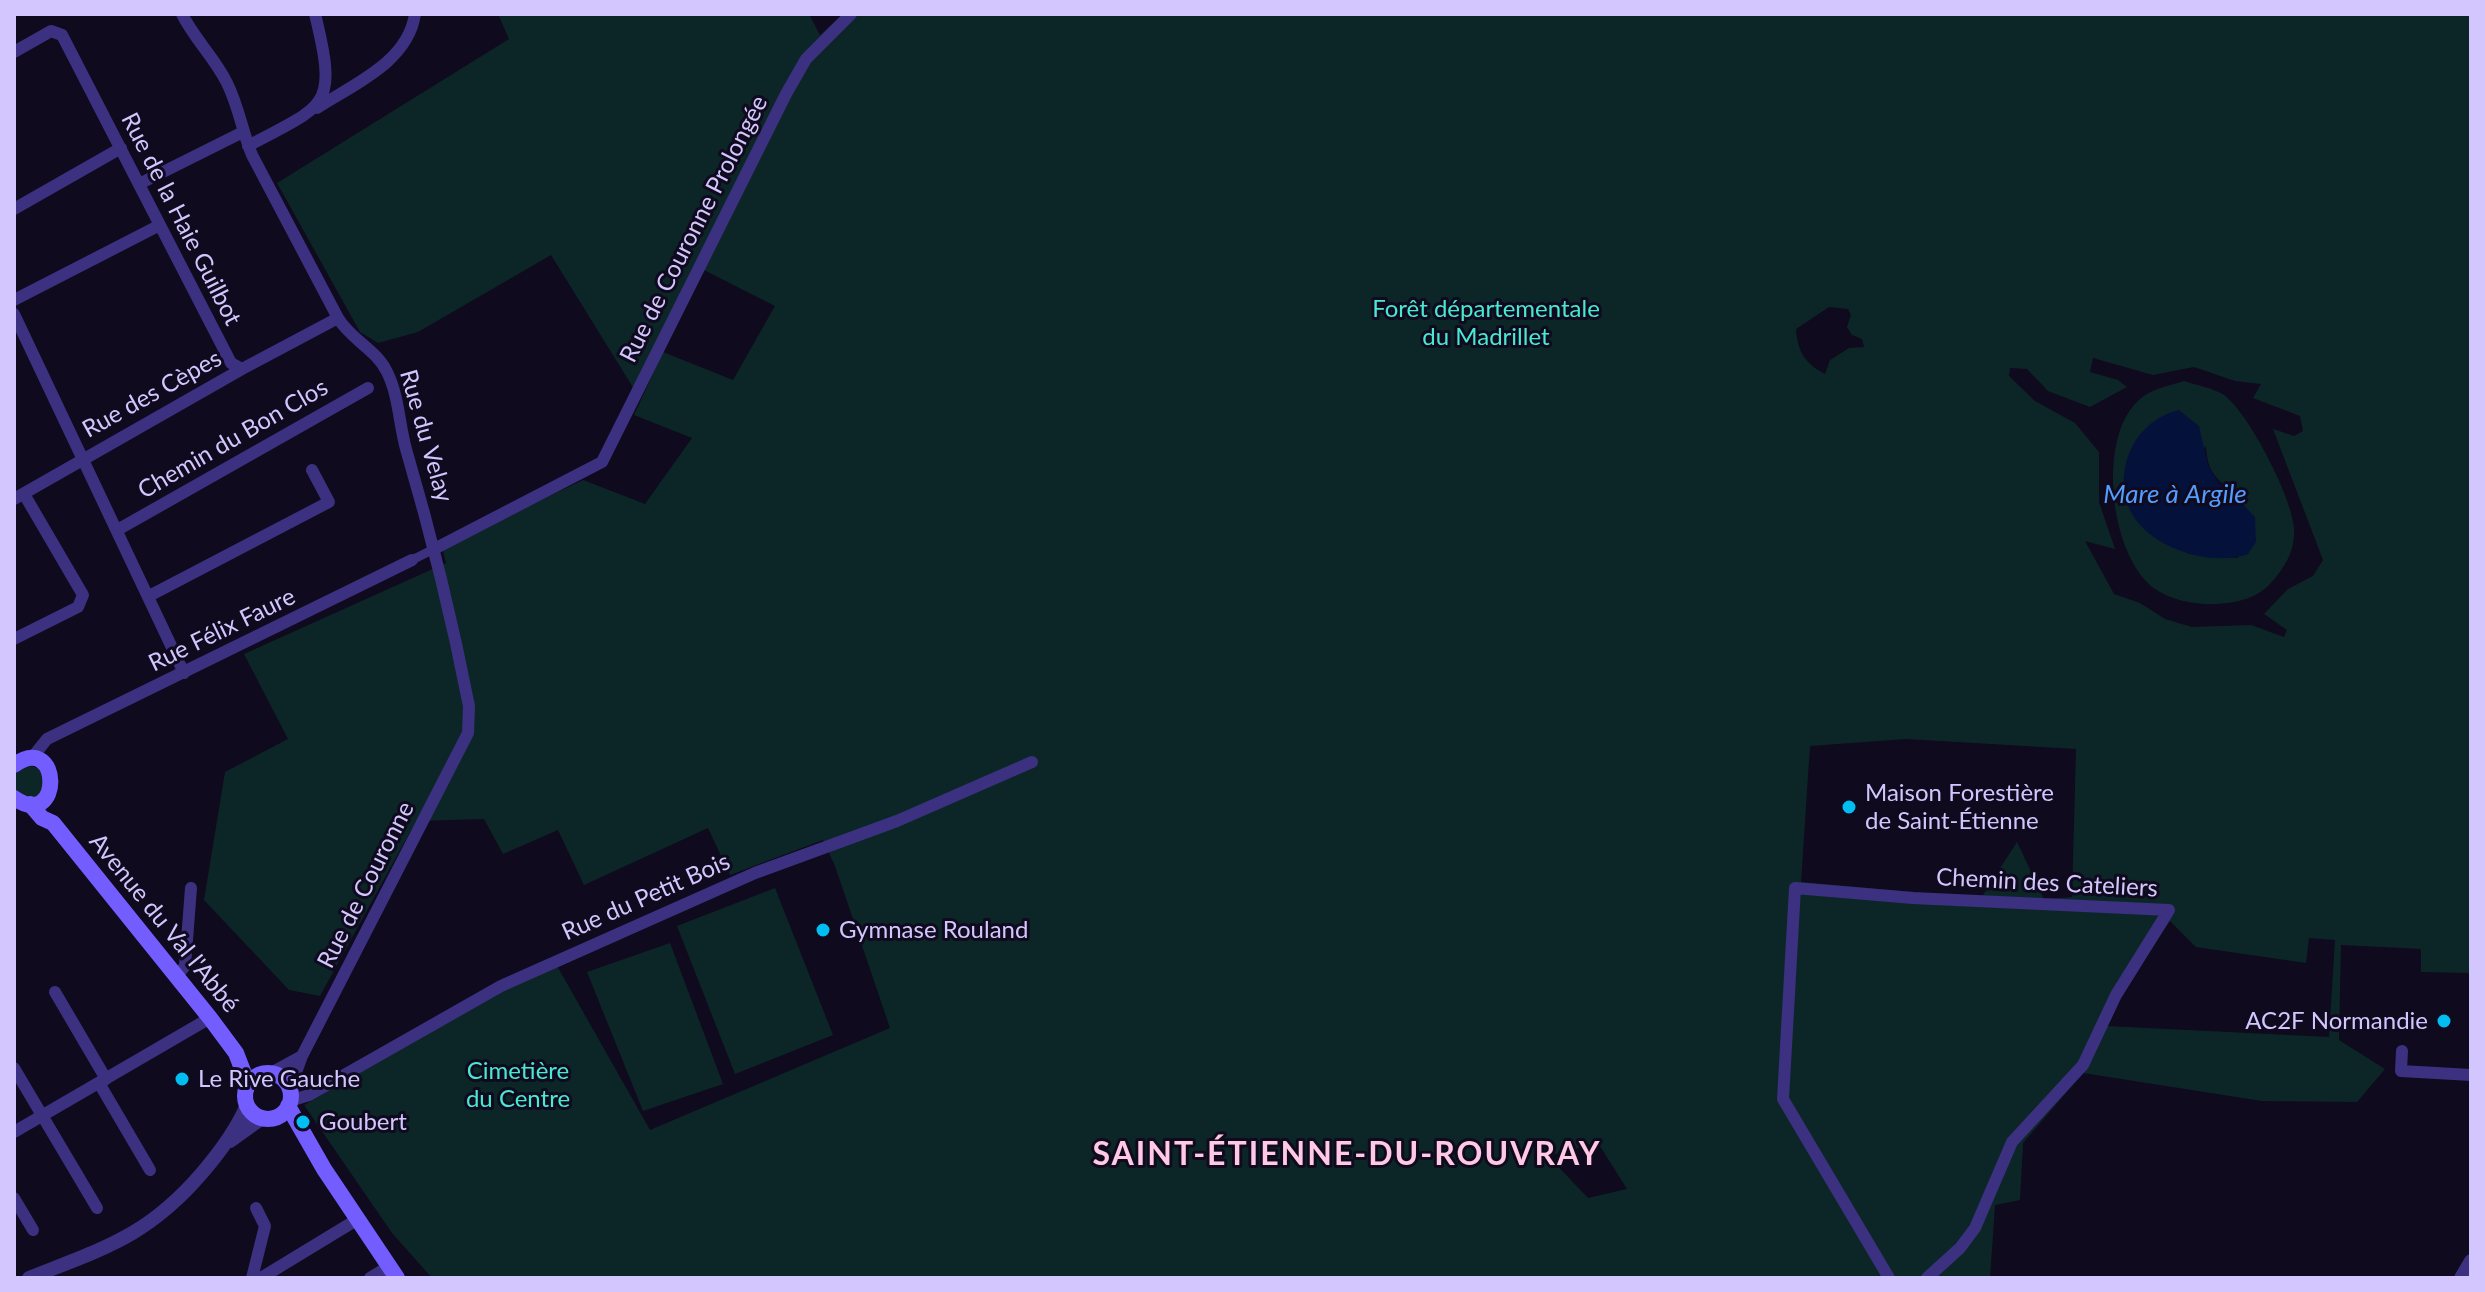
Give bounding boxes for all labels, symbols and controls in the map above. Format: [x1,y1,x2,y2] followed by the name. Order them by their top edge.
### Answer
[614,91,774,367] street label: Rue de Couronne Prolongée
[115,108,247,330] street label: Rue de la Haie Guilbot
[1372,295,1600,351] park label: Forêt départementale du Madrillet
[78,344,226,444] street label: Rue des Cèpes
[393,366,459,506] street label: Rue du Velay
[133,373,333,505] street label: Chemin du Bon Clos
[2103,479,2247,511] water label: Mare à Argile
[144,582,300,678] street label: Rue Félix Faure
[1865,779,2054,835] place label: Maison Forestière de Saint-Étienne
[312,797,420,973] street label: Rue de Couronne
[1840,798,1858,816] marker: Maison Forestière de Saint-Étienne
[83,828,245,1018] street label: Avenue du Val l'Abbé
[558,847,734,947] street label: Rue du Petit Bois
[1935,863,2159,903] street label: Chemin des Cateliers
[839,916,1028,944] place label: Gymnase Rouland
[814,921,832,939] marker: Gymnase Rouland
[2245,1007,2428,1035] place label: AC2F Normandie
[2435,1012,2453,1030] marker: AC2F Normandie
[466,1057,570,1113] park label: Cimetière du Centre
[198,1065,360,1093] place label: Le Rive Gauche
[173,1070,191,1088] marker: Le Rive Gauche
[319,1108,407,1136] place label: Goubert
[294,1113,312,1131] marker: Goubert
[1092,1136,1602,1174] district label: SAINT-ÉTIENNE-DU-ROUVRAY

